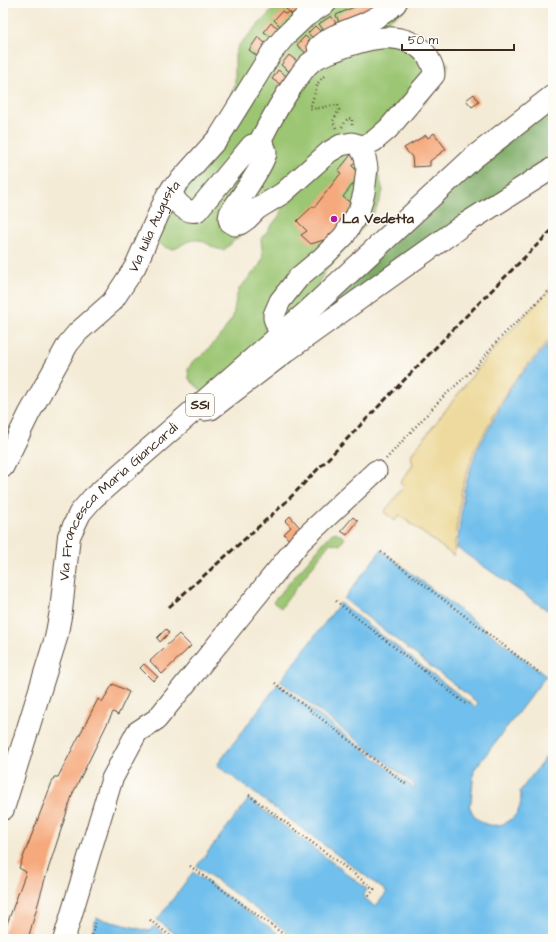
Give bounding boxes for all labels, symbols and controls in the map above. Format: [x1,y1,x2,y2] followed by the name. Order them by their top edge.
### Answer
[402,26,514,52] scale bar
[408,32,439,49] text: 50 m
[124,176,185,277] street label: Via Iulia Augusta
[342,209,415,229] place label: La Vedetta
[329,214,339,224] marker: La Vedetta
[186,394,214,416] road number: SS1
[54,418,183,582] street label: Via Francesca Maria Giancardi

